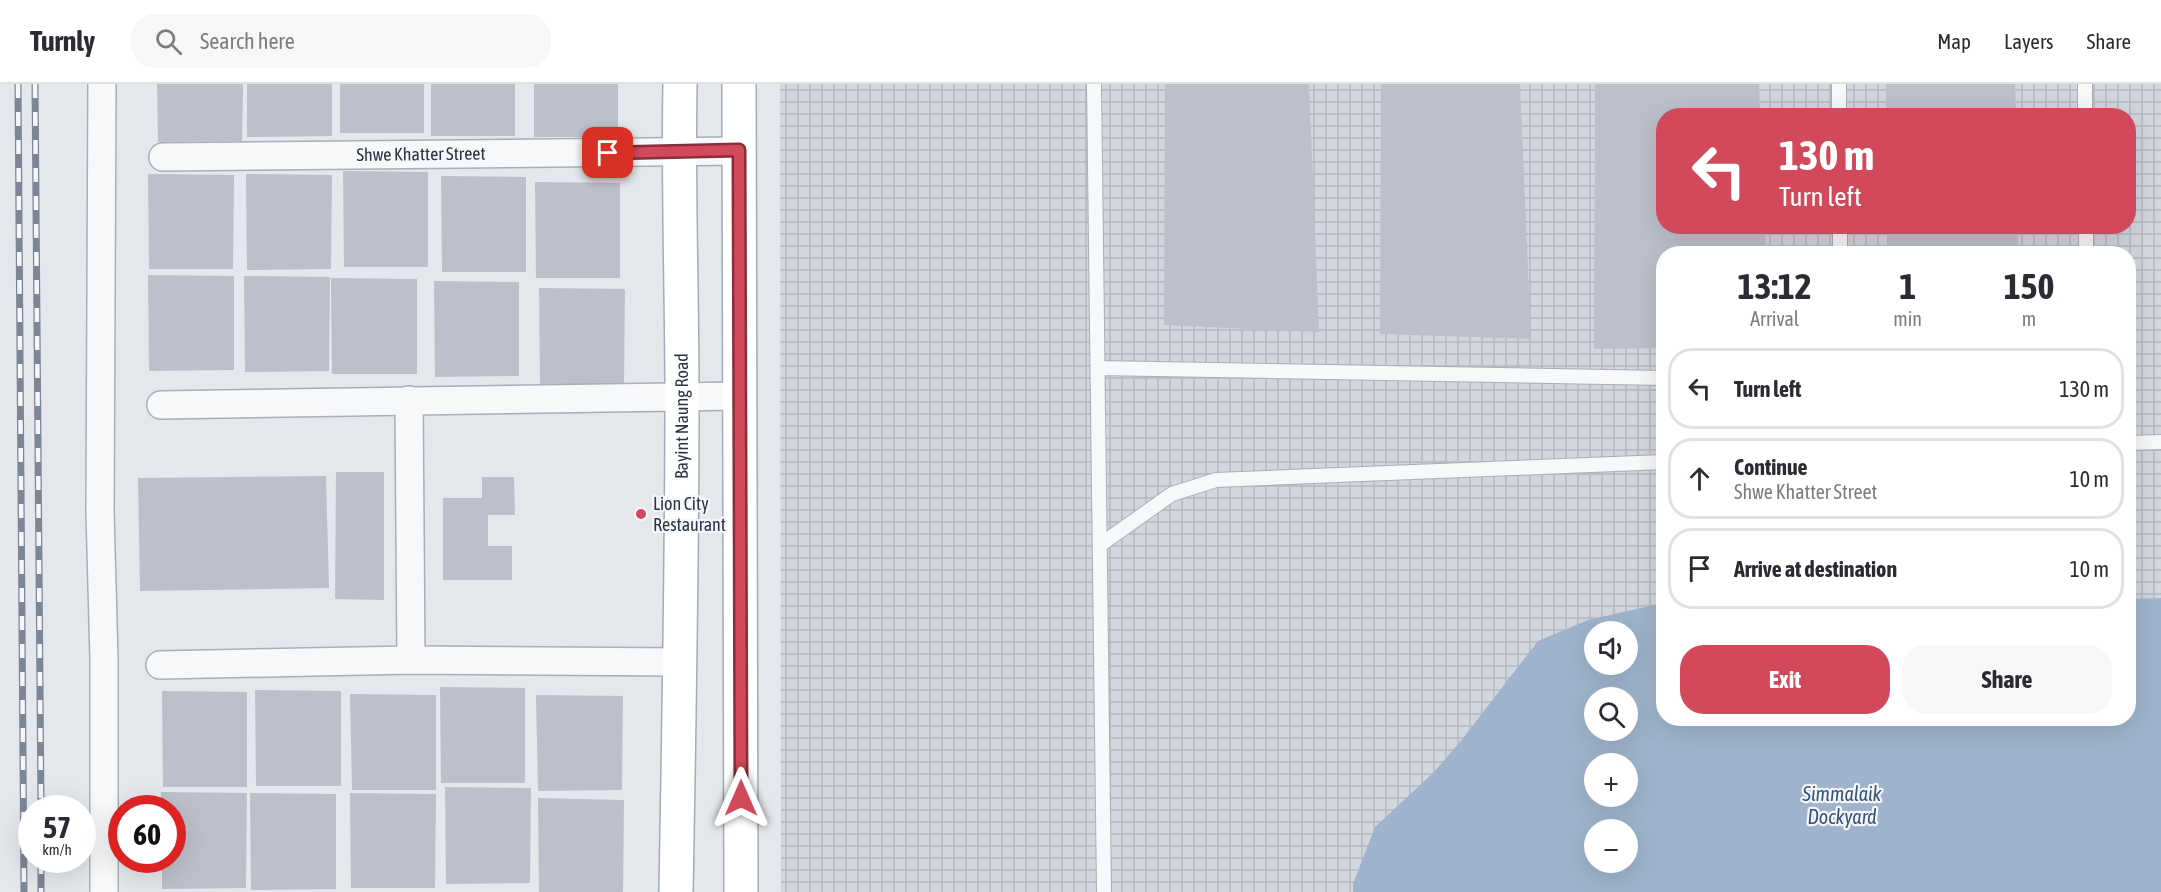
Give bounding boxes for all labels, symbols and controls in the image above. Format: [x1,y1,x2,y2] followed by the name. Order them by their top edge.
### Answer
[131,14,551,68] search box
[30,25,95,57] text: Turnly
[152,25,185,58] icon: search
[200,28,295,54] text: Search here
[1937,29,1971,53] text: Map
[2004,29,2054,53] text: Layers
[2087,29,2131,53] text: Share
[582,127,633,178] pin
[1779,131,1874,179] text: 130 m
[1680,132,1758,210] icon: left
[591,136,624,169] icon: arrive
[356,143,486,165] street label: Shwe Khatter Street
[1779,181,1862,212] text: Turn left
[1738,265,1812,307] text: 13:12
[1899,265,1916,307] text: 1
[2004,265,2054,307] text: 150
[1750,307,1799,330] text: Arrival
[1893,307,1922,330] text: min
[2022,307,2036,330] text: m
[671,353,692,479] street label: Bayint Naung Road
[1683,372,1716,405] icon: left
[1734,376,1801,402] text: Turn left
[2059,376,2109,402] text: 130 m
[1734,454,1808,480] text: Continue
[1683,462,1716,495] icon: ahead
[2069,466,2109,492] text: 10 m
[1734,480,1877,503] text: Shwe Khatter Street
[653,493,726,535] place label: Lion City Restaurant
[634,507,648,521] marker: Lion City Restaurant
[1683,552,1716,585] icon: arrive
[1734,556,1897,582] text: Arrive at destination
[2069,556,2109,582] text: 10 m
[1584,621,1638,873] map controls
[1584,621,1638,675] button: sound
[1680,645,1890,714] button: Exit
[1902,645,2112,714] button: Share
[1584,687,1638,741] button: search
[1584,753,1638,807] button: +
[709,766,773,830] position arrow
[1802,782,1882,828] water label: Simmalaik Dockyard
[108,795,186,873] speed limit sign: 60
[43,810,71,844] text: 57
[1584,819,1638,873] button: −
[42,841,72,858] text: km/h

